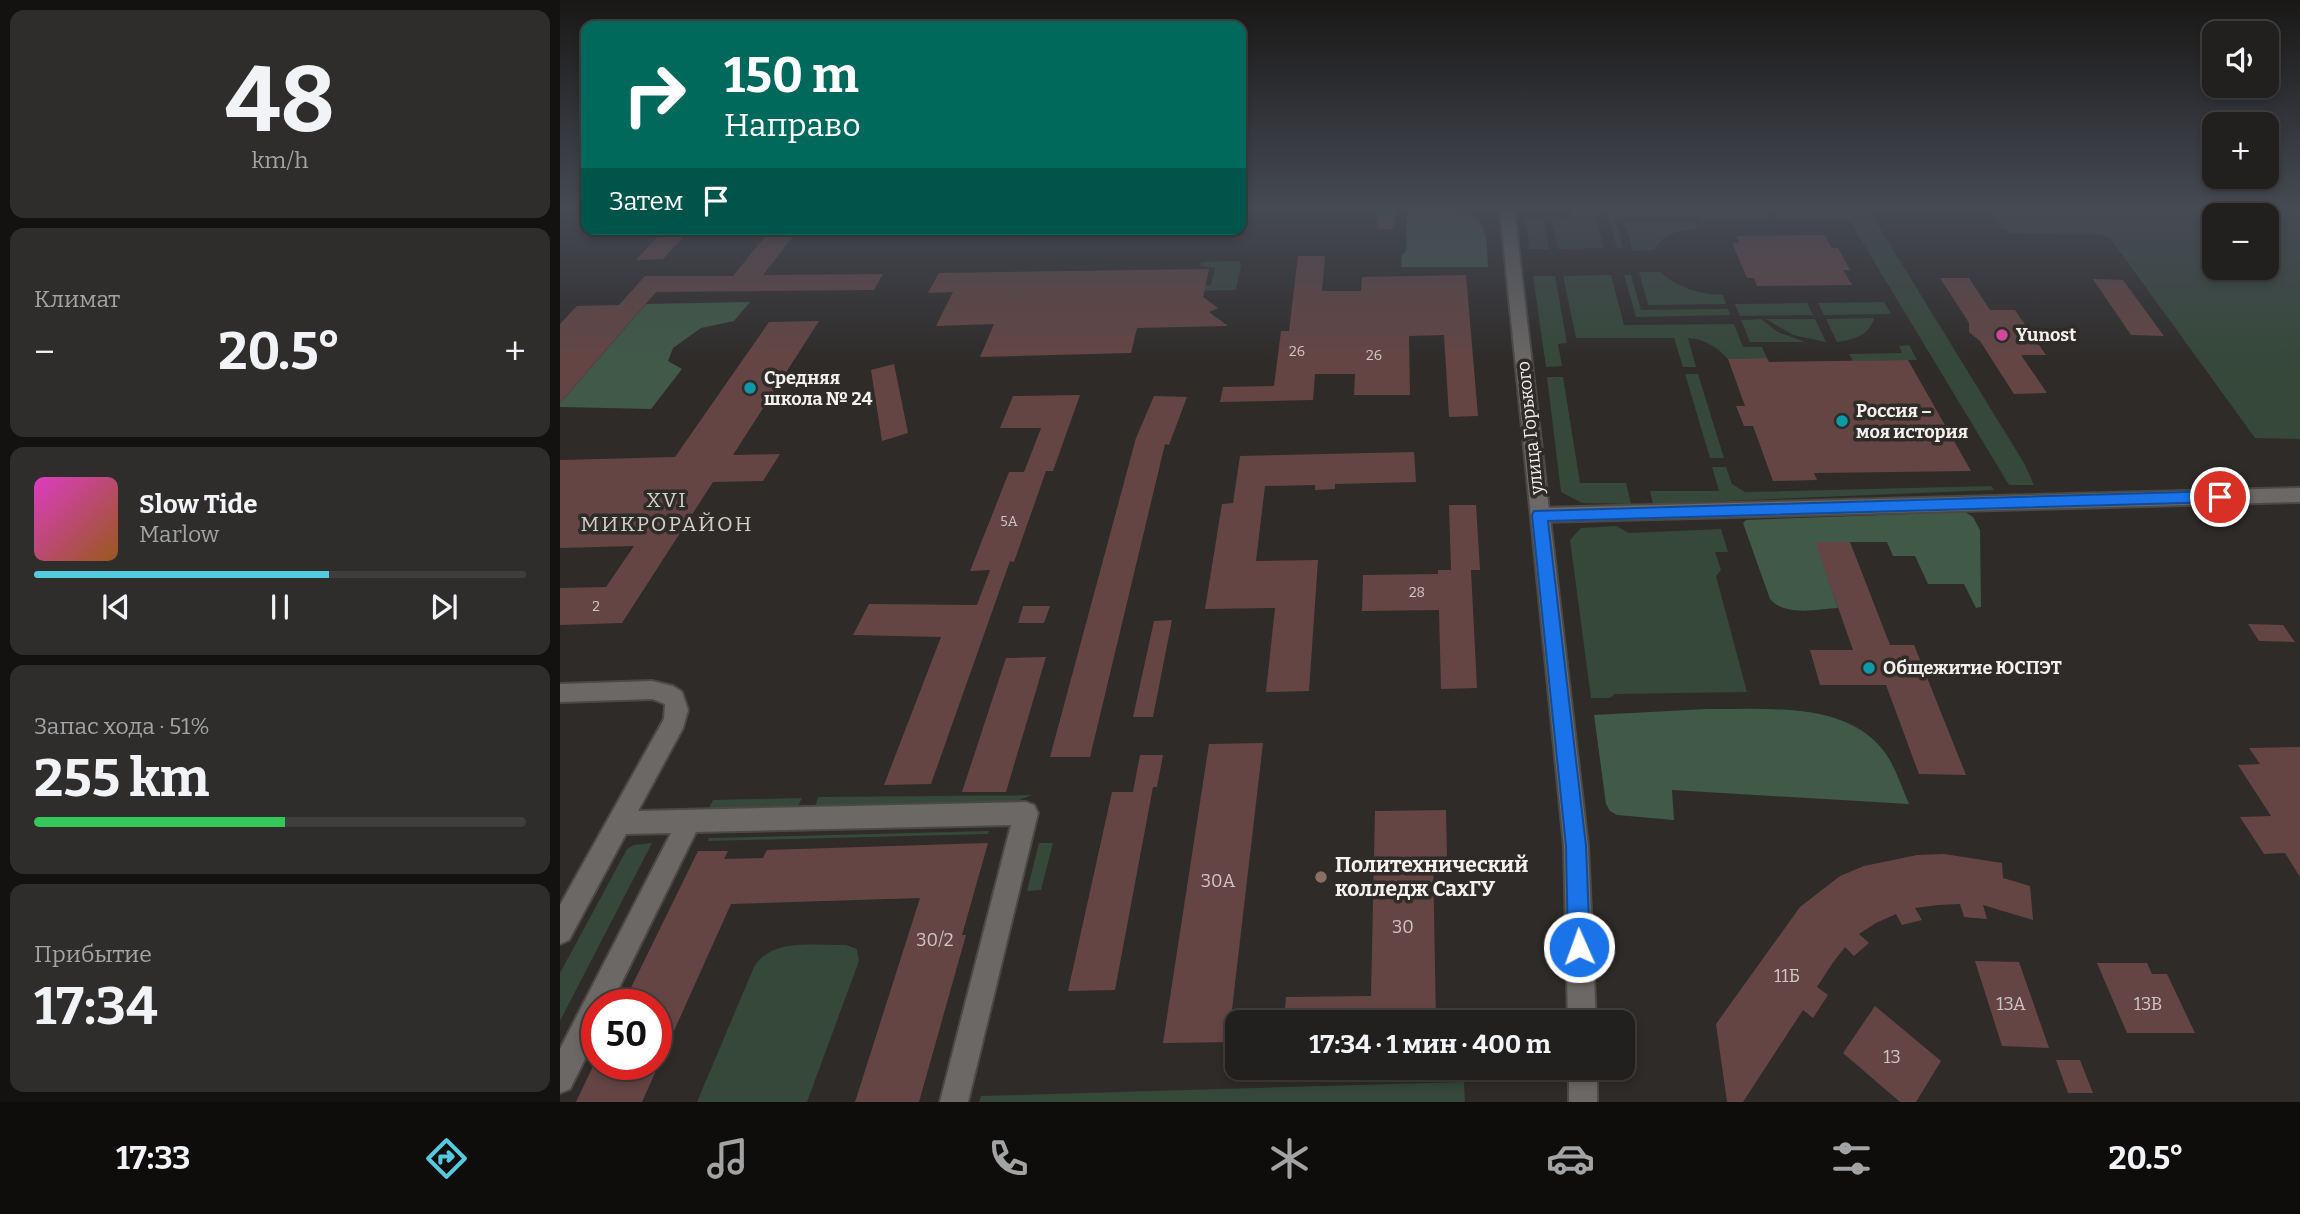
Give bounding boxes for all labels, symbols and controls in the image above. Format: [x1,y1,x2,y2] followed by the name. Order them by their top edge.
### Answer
[2202,21,2279,280] map controls
[2202,21,2279,98] button: sound
[225,46,335,155] text: 48
[724,46,859,105] text: 150 m
[609,49,700,140] icon: right
[724,106,861,144] text: Направо
[2202,112,2279,189] button: +
[252,146,308,174] text: km/h
[697,182,735,220] icon: arrive
[609,186,683,217] text: Затем
[2202,203,2279,280] button: −
[34,285,120,313] text: Климат
[218,320,341,383] text: 20.5°
[2016,324,2076,346] place label: Yunost
[1994,327,2010,343] marker: Yunost
[34,329,55,375] text: −
[504,329,526,375] text: +
[1289,343,1305,360] house number: 26
[1366,347,1382,364] house number: 26
[1512,360,1548,497] street label: улица Горького
[764,367,873,410] place label: Средняя школа № 24
[742,380,758,396] marker: Средняя школа № 24
[1856,400,1968,443] place label: Россия – моя история
[1834,413,1850,429] marker: Россия – моя история
[2190,467,2250,527] pin
[2201,478,2239,516] icon: arrive
[581,487,753,537] district label: XVI МИКРОРАЙОН
[139,489,258,520] text: Slow Tide
[1000,513,1018,530] house number: 5А
[139,520,219,548] text: Marlow
[1409,584,1425,601] house number: 28
[97,588,135,626] icon: previous
[261,588,299,626] icon: pause
[425,588,463,626] icon: next
[592,598,600,615] house number: 2
[1883,657,2062,679] place label: Общежитие ЮСПЭТ
[1861,660,1877,676] marker: Общежитие ЮСПЭТ
[34,712,210,740] text: Запас хода · 51%
[34,747,209,810] text: 255 km
[1335,852,1528,902] place label: Политехнический колледж СахГУ
[1313,869,1329,885] marker: Политехнический колледж СахГУ
[1201,870,1236,892] house number: 30А
[1542,910,1616,984] position arrow
[1392,916,1414,938] house number: 30
[916,929,954,951] house number: 30/2
[34,940,152,968] text: Прибытие
[1774,965,1800,987] house number: 11Б
[34,975,158,1038] text: 17:34
[581,989,672,1080] speed limit sign: 50
[1996,993,2026,1015] house number: 13А
[2134,993,2162,1015] house number: 13В
[1309,1029,1551,1060] text: 17:34 · 1 мин · 400 m
[1883,1046,1901,1068] house number: 13
[422,1134,471,1183] icon: directions
[703,1134,752,1183] icon: music
[984,1134,1033,1183] icon: phone
[1265,1134,1314,1183] icon: climate
[1546,1134,1595,1183] icon: car
[1827,1134,1876,1183] icon: filters
[116,1139,191,1177] text: 17:33
[2108,1139,2184,1177] text: 20.5°

